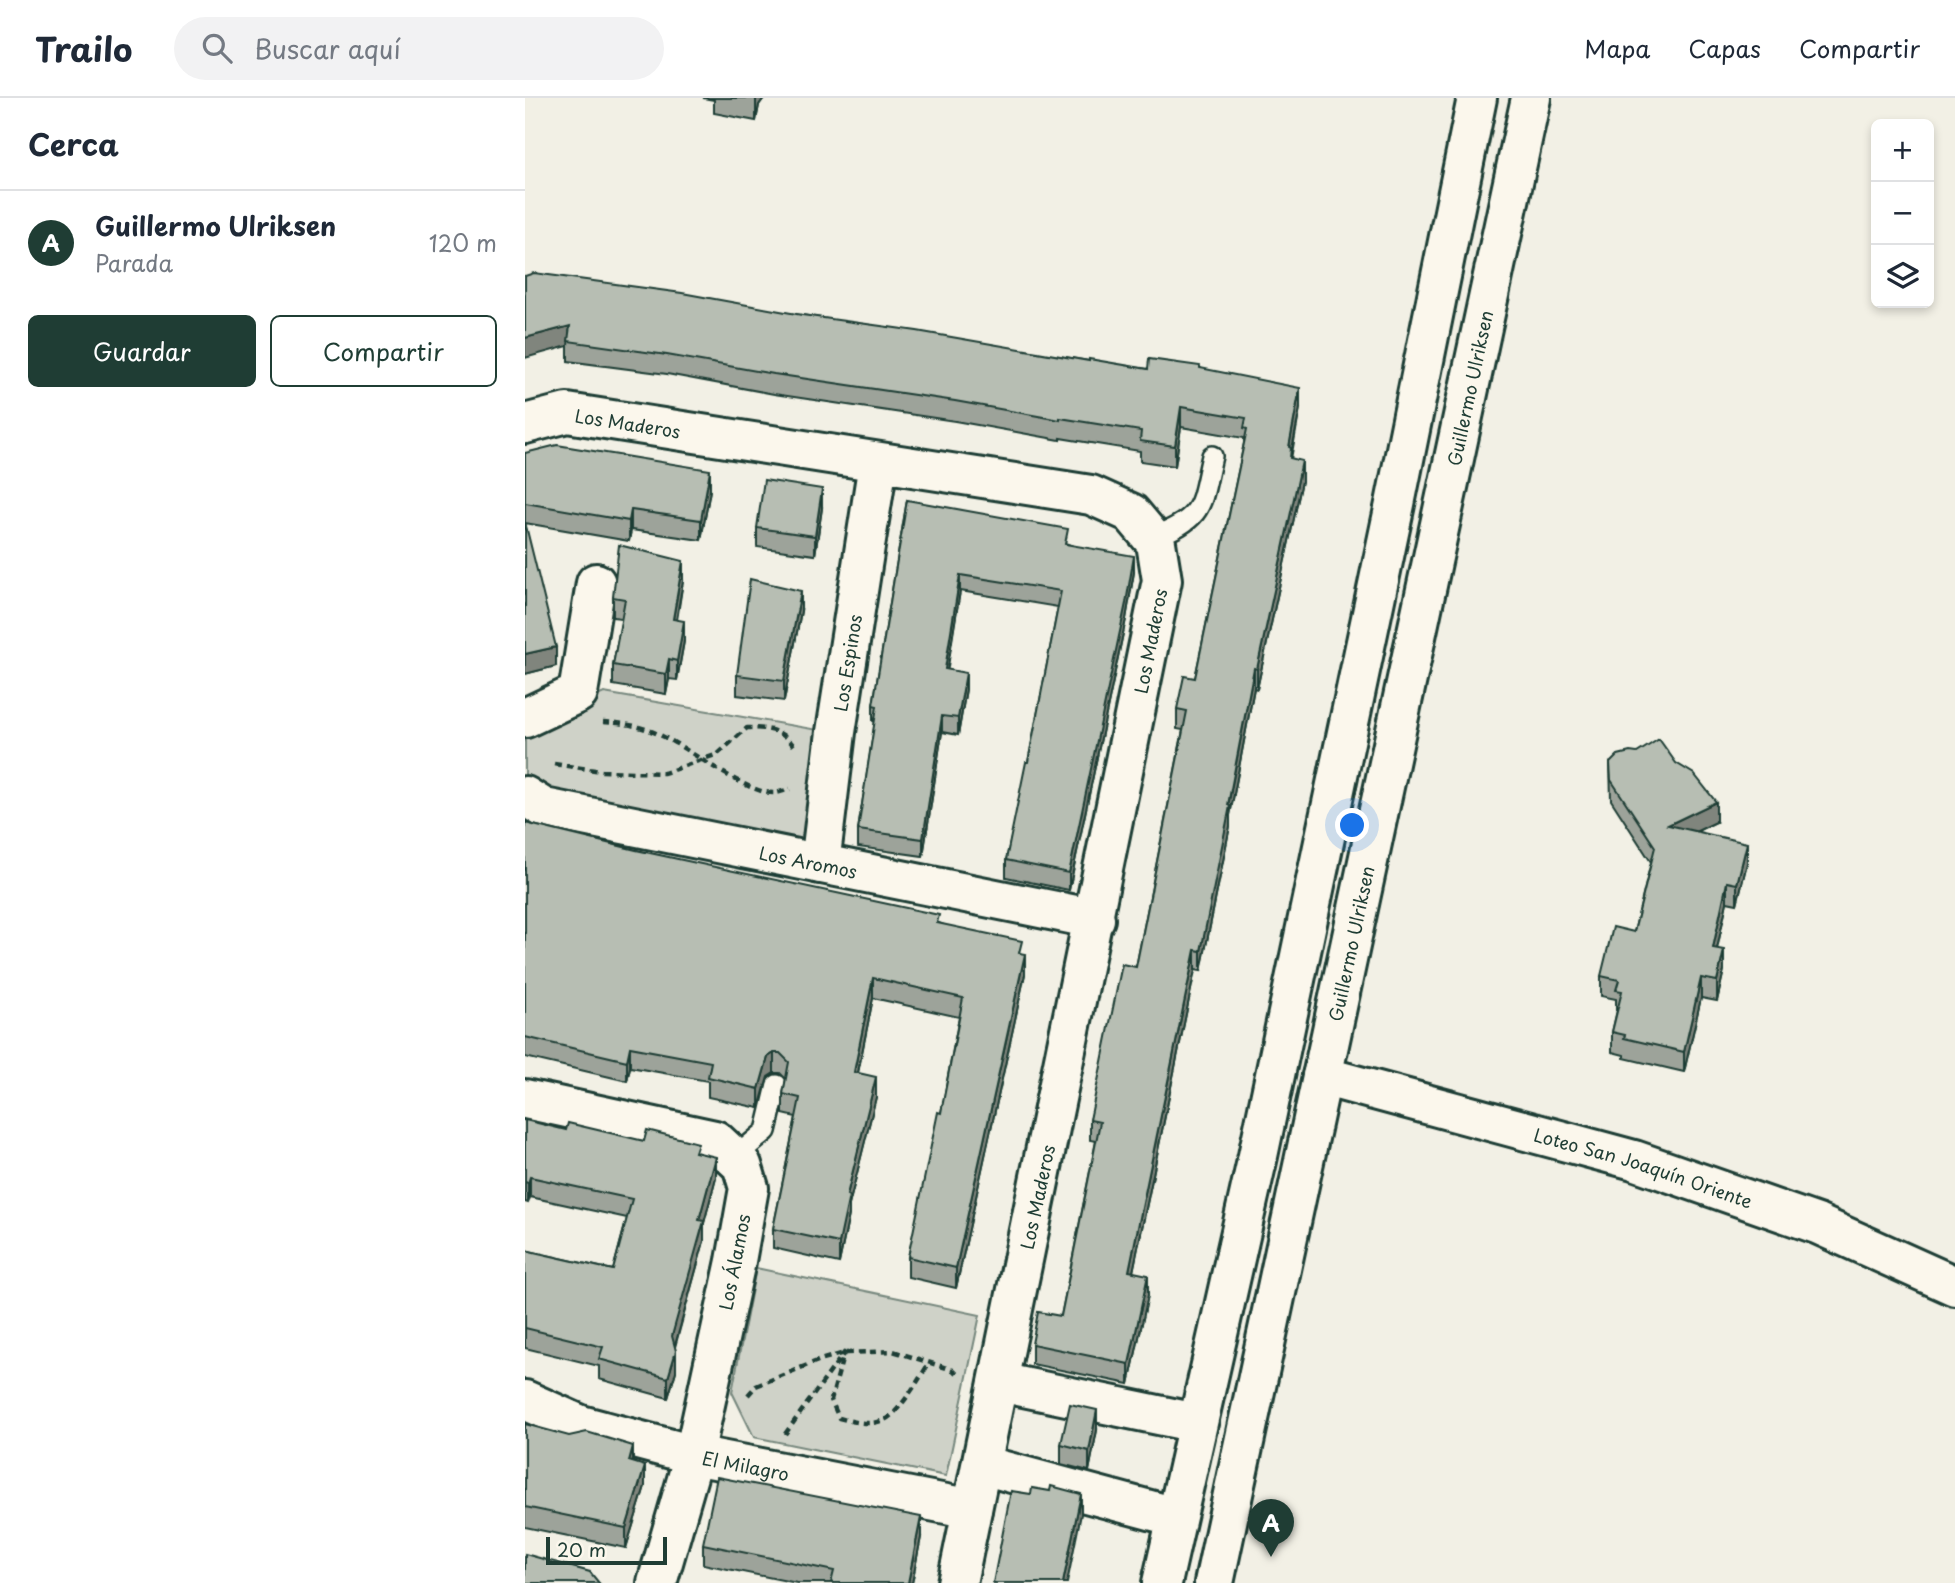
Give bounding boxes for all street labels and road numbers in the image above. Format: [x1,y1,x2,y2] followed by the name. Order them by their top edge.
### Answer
[1439,308,1499,468] street label: Guillermo Ulriksen
[573,401,683,444] street label: Los Maderos
[1127,586,1173,696] street label: Los Maderos
[826,612,868,713] street label: Los Espinos
[757,838,860,884] street label: Los Aromos
[1321,863,1380,1024] street label: Guillermo Ulriksen
[1531,1120,1756,1214] street label: Loteo San Joaquín Oriente
[1013,1142,1061,1252] street label: Los Maderos
[711,1212,757,1312] street label: Los Álamos
[700,1443,792,1487] street label: El Milagro

